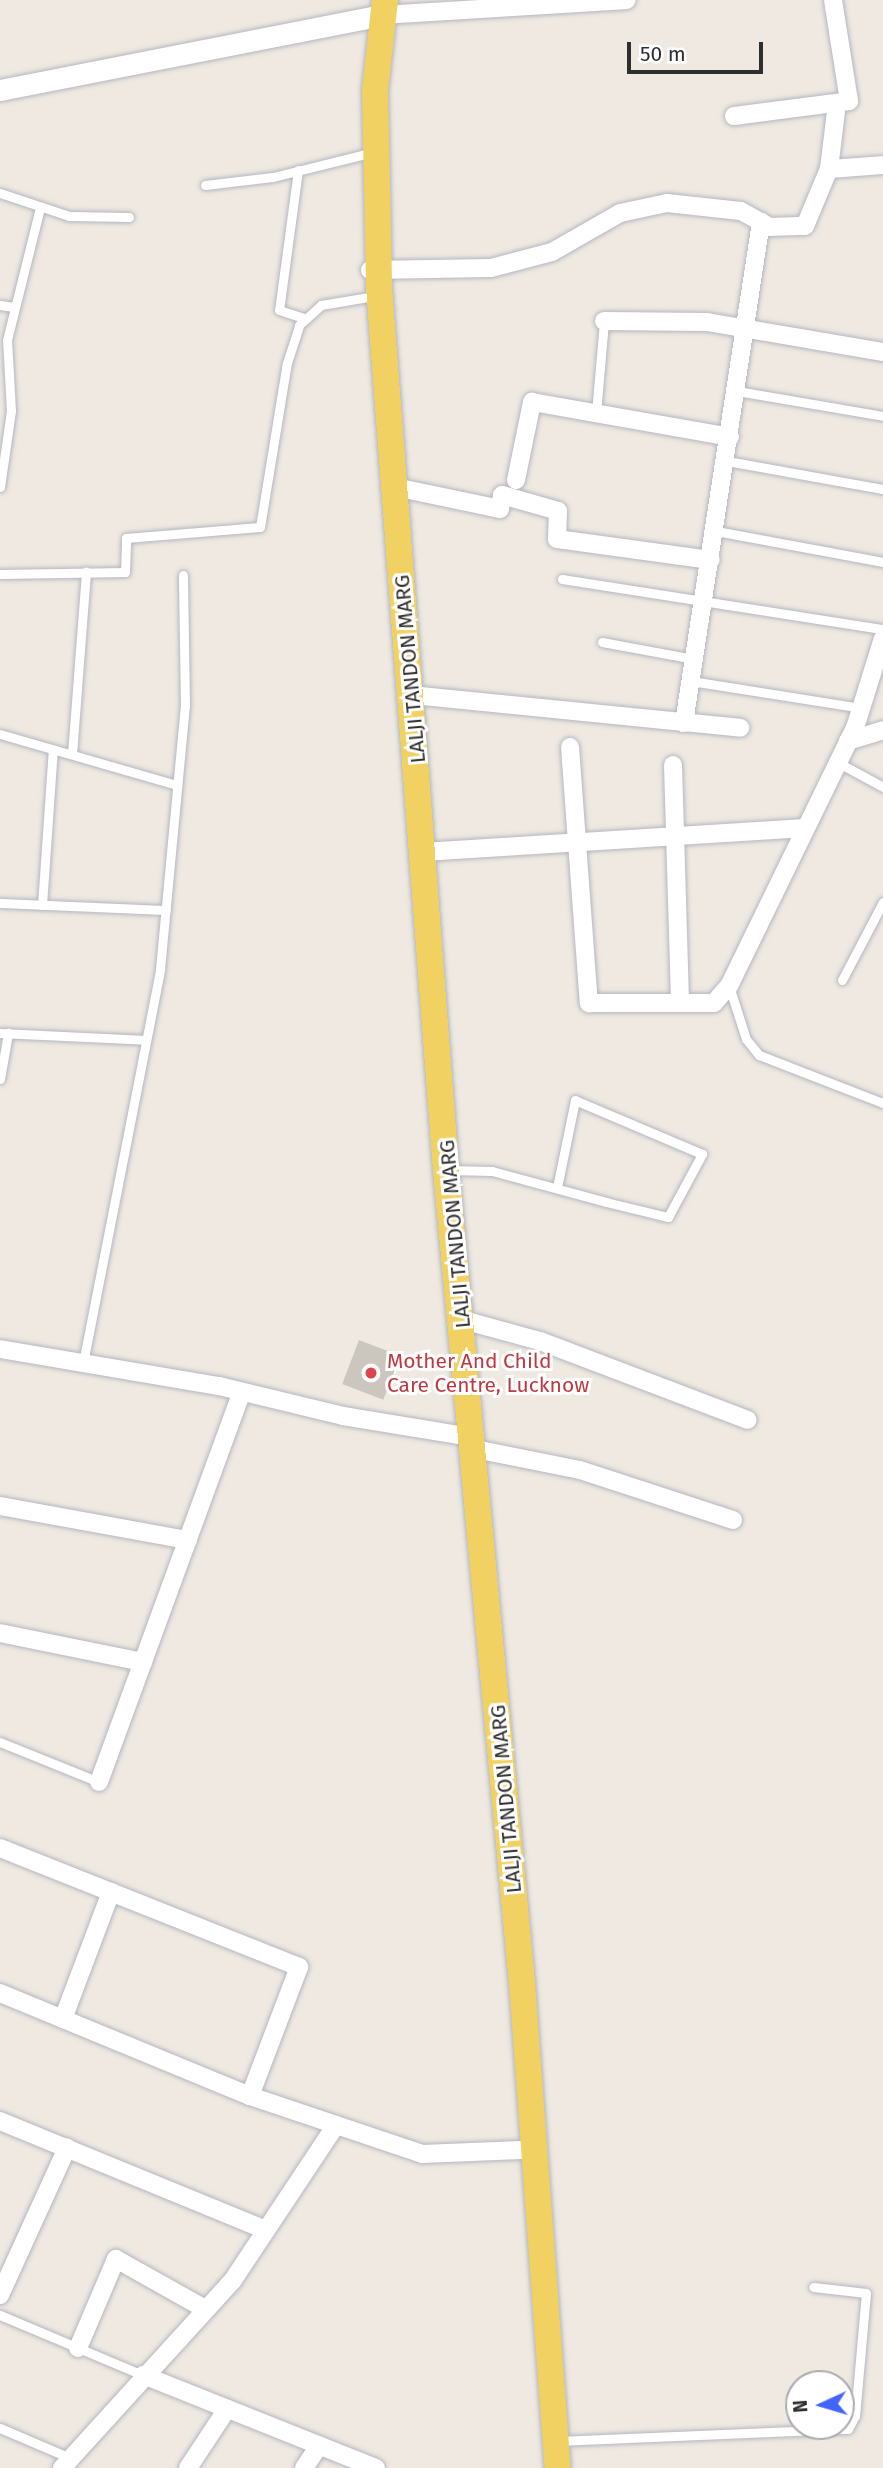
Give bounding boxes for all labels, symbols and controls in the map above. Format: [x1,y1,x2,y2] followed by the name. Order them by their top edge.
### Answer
[631,28,768,72] scale bar
[640,41,686,67] text: 50 m
[389,574,431,764] street label: LALJI TANDON MARG
[434,1139,476,1329] street label: LALJI TANDON MARG
[387,1348,589,1398] place label: Mother And Child Care Centre, Lucknow
[361,1363,381,1383] marker: Mother And Child Care Centre, Lucknow
[485,1704,527,1894] street label: LALJI TANDON MARG
[785,2370,855,2440] north arrow
[789,2399,812,2413] text: N

